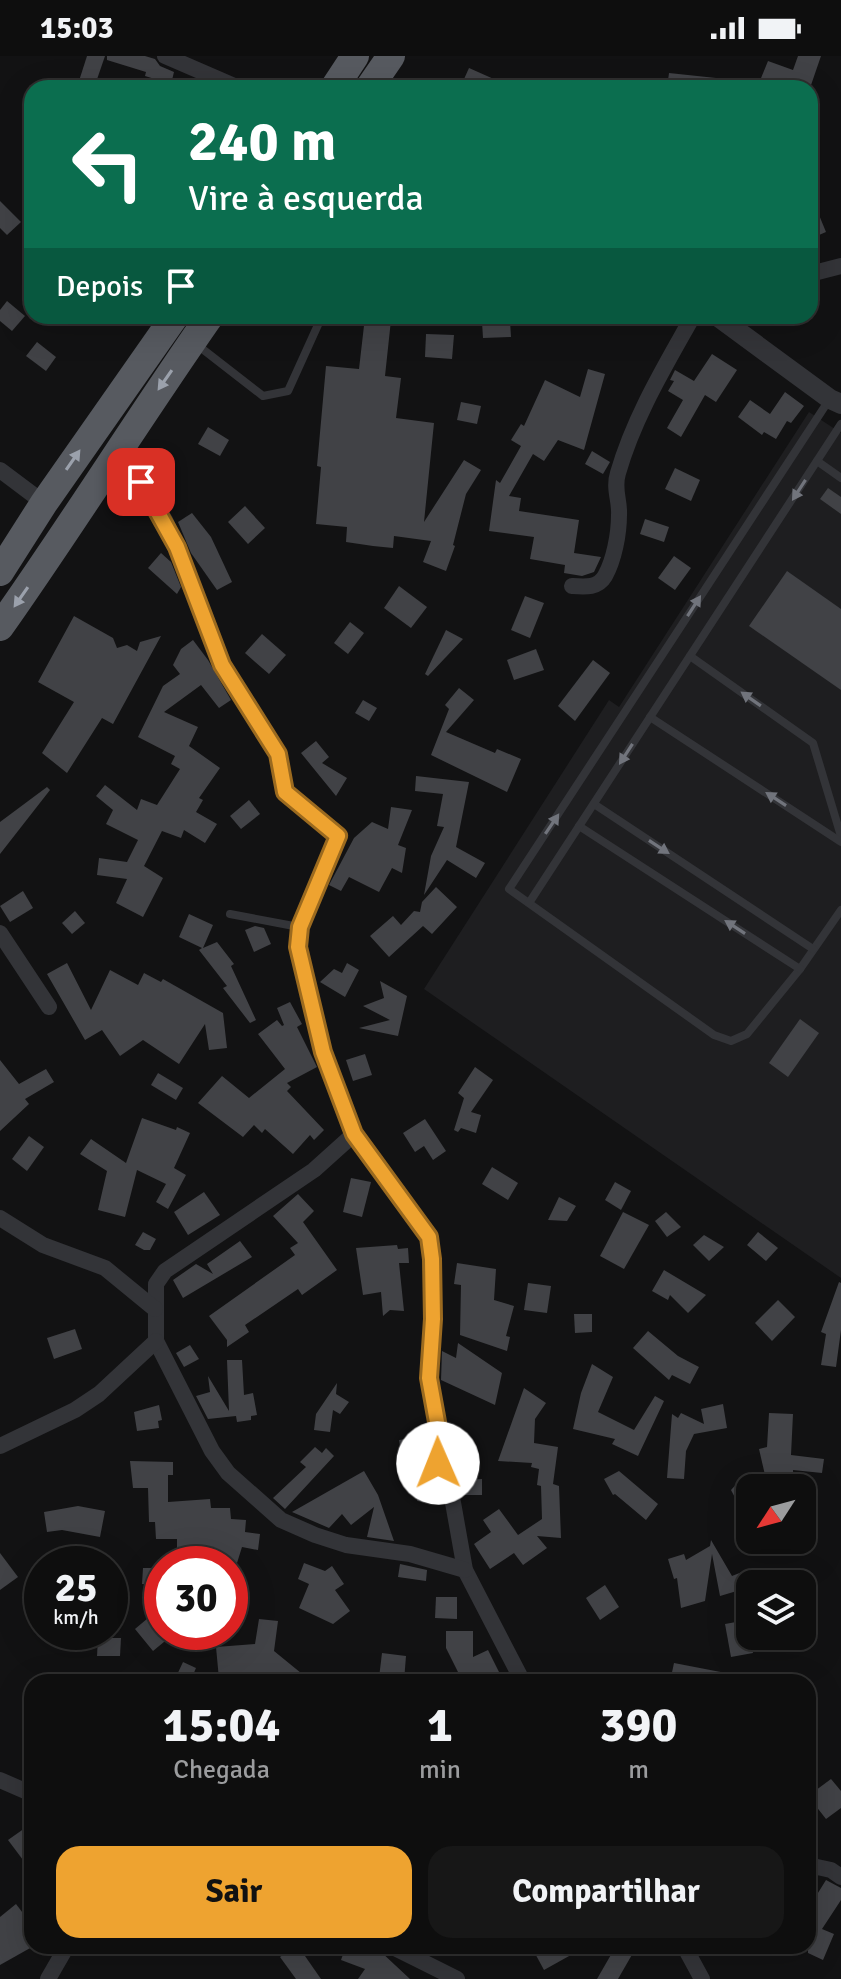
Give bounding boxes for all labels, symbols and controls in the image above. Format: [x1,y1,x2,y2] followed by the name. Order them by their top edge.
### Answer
[40,10,114,47] text: 15:03
[188,107,336,176] text: 240 m
[56,112,160,216] icon: left
[188,176,424,221] text: Vire à esquerda
[159,264,203,308] icon: arrive
[56,268,143,305] text: Depois
[158,370,173,391] one-way arrow
[107,448,175,516] pin
[65,450,80,471] one-way arrow
[119,460,163,504] icon: arrive
[792,479,806,501] one-way arrow
[14,586,30,607] one-way arrow
[687,595,701,617] one-way arrow
[741,692,762,708] one-way arrow
[619,744,634,765] one-way arrow
[765,792,786,807] one-way arrow
[544,813,559,834] one-way arrow
[648,839,669,854] one-way arrow
[724,919,745,934] one-way arrow
[396,1421,480,1505] position arrow
[736,1474,816,1554] north arrow
[736,1474,816,1650] map controls
[144,1546,248,1650] speed limit sign: 30
[54,1563,98,1613] text: 25
[736,1570,816,1650] button: layers
[53,1605,99,1630] text: km/h
[163,1696,280,1755] text: 15:04
[427,1696,453,1755] text: 1
[600,1696,677,1755] text: 390
[173,1754,270,1786] text: Chegada
[419,1754,461,1786] text: min
[628,1754,649,1786] text: m
[56,1846,412,1938] button: Sair
[428,1846,784,1938] button: Compartilhar

